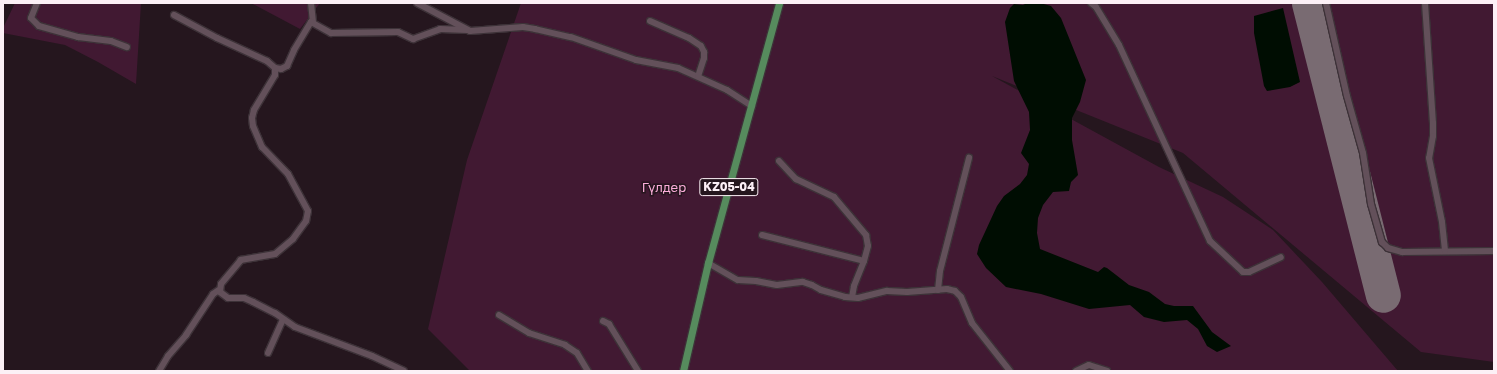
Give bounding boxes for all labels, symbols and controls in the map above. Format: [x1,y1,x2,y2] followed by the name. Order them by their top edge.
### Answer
[699,177,759,197] road number: KZ05-04
[642,179,686,195] park label: Гүлдер

